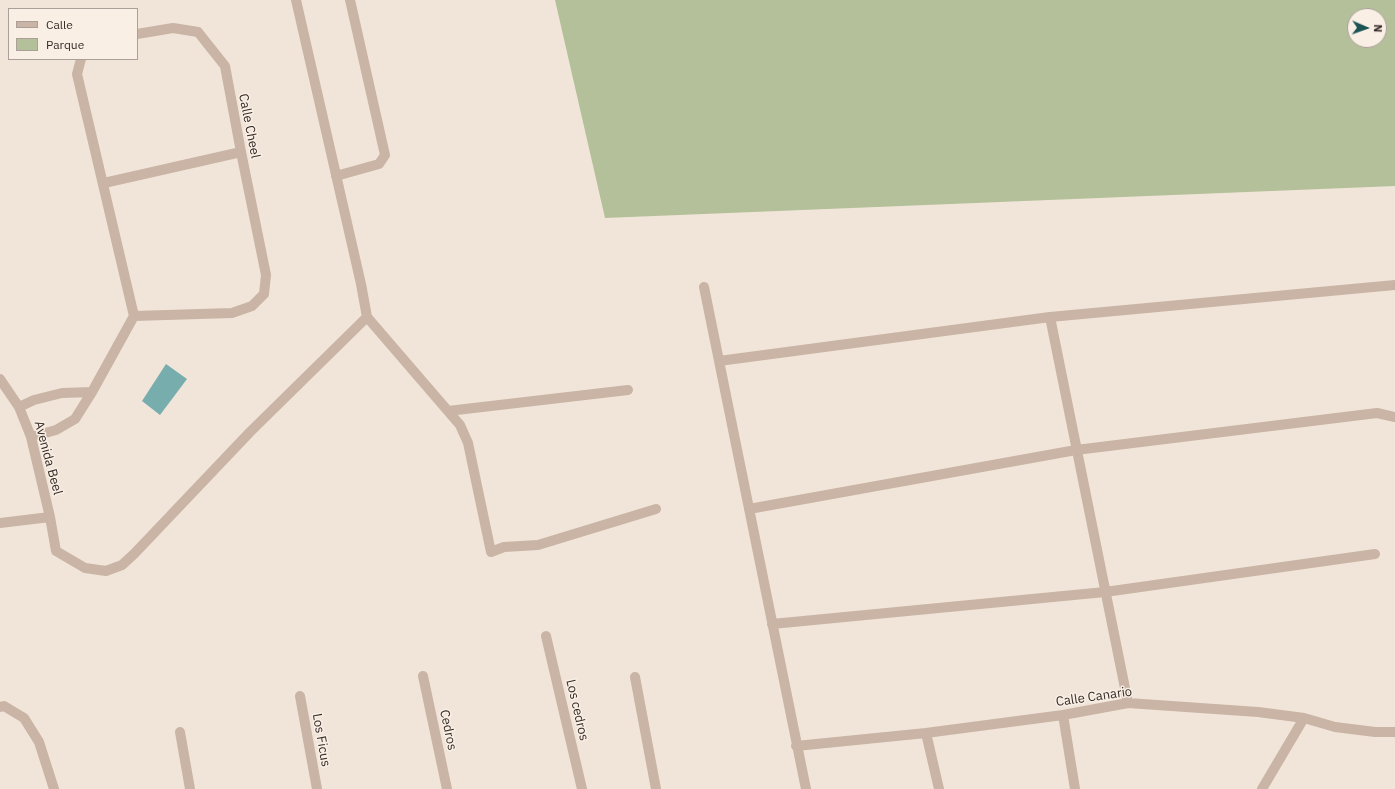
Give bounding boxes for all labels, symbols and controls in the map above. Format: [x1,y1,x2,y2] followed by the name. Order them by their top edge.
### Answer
[8,8,138,60] legend
[1347,8,1387,48] north arrow
[46,17,73,32] text: Calle
[1371,24,1385,33] text: N
[46,37,84,52] text: Parque
[235,92,263,160] street label: Calle Cheel
[31,419,65,497] street label: Avenida Beel
[562,678,592,742] street label: Los cedros
[1055,684,1133,710] street label: Calle Canario
[436,708,460,752] street label: Cedros
[309,712,333,768] street label: Los Ficus

